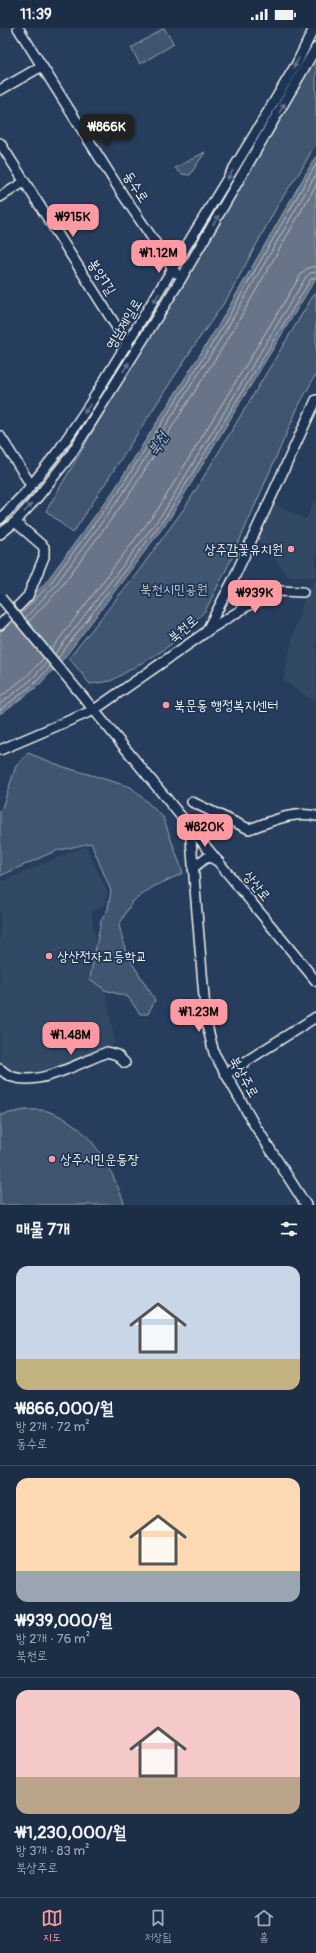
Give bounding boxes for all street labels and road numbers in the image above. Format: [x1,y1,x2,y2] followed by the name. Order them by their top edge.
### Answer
[120,168,152,206] street label: 동수로
[84,256,120,299] street label: 봉양1길
[102,295,146,353] street label: 영남제일로
[165,611,201,647] street label: 북천로
[240,868,274,904] street label: 상산로
[226,1053,262,1101] street label: 북상주로

